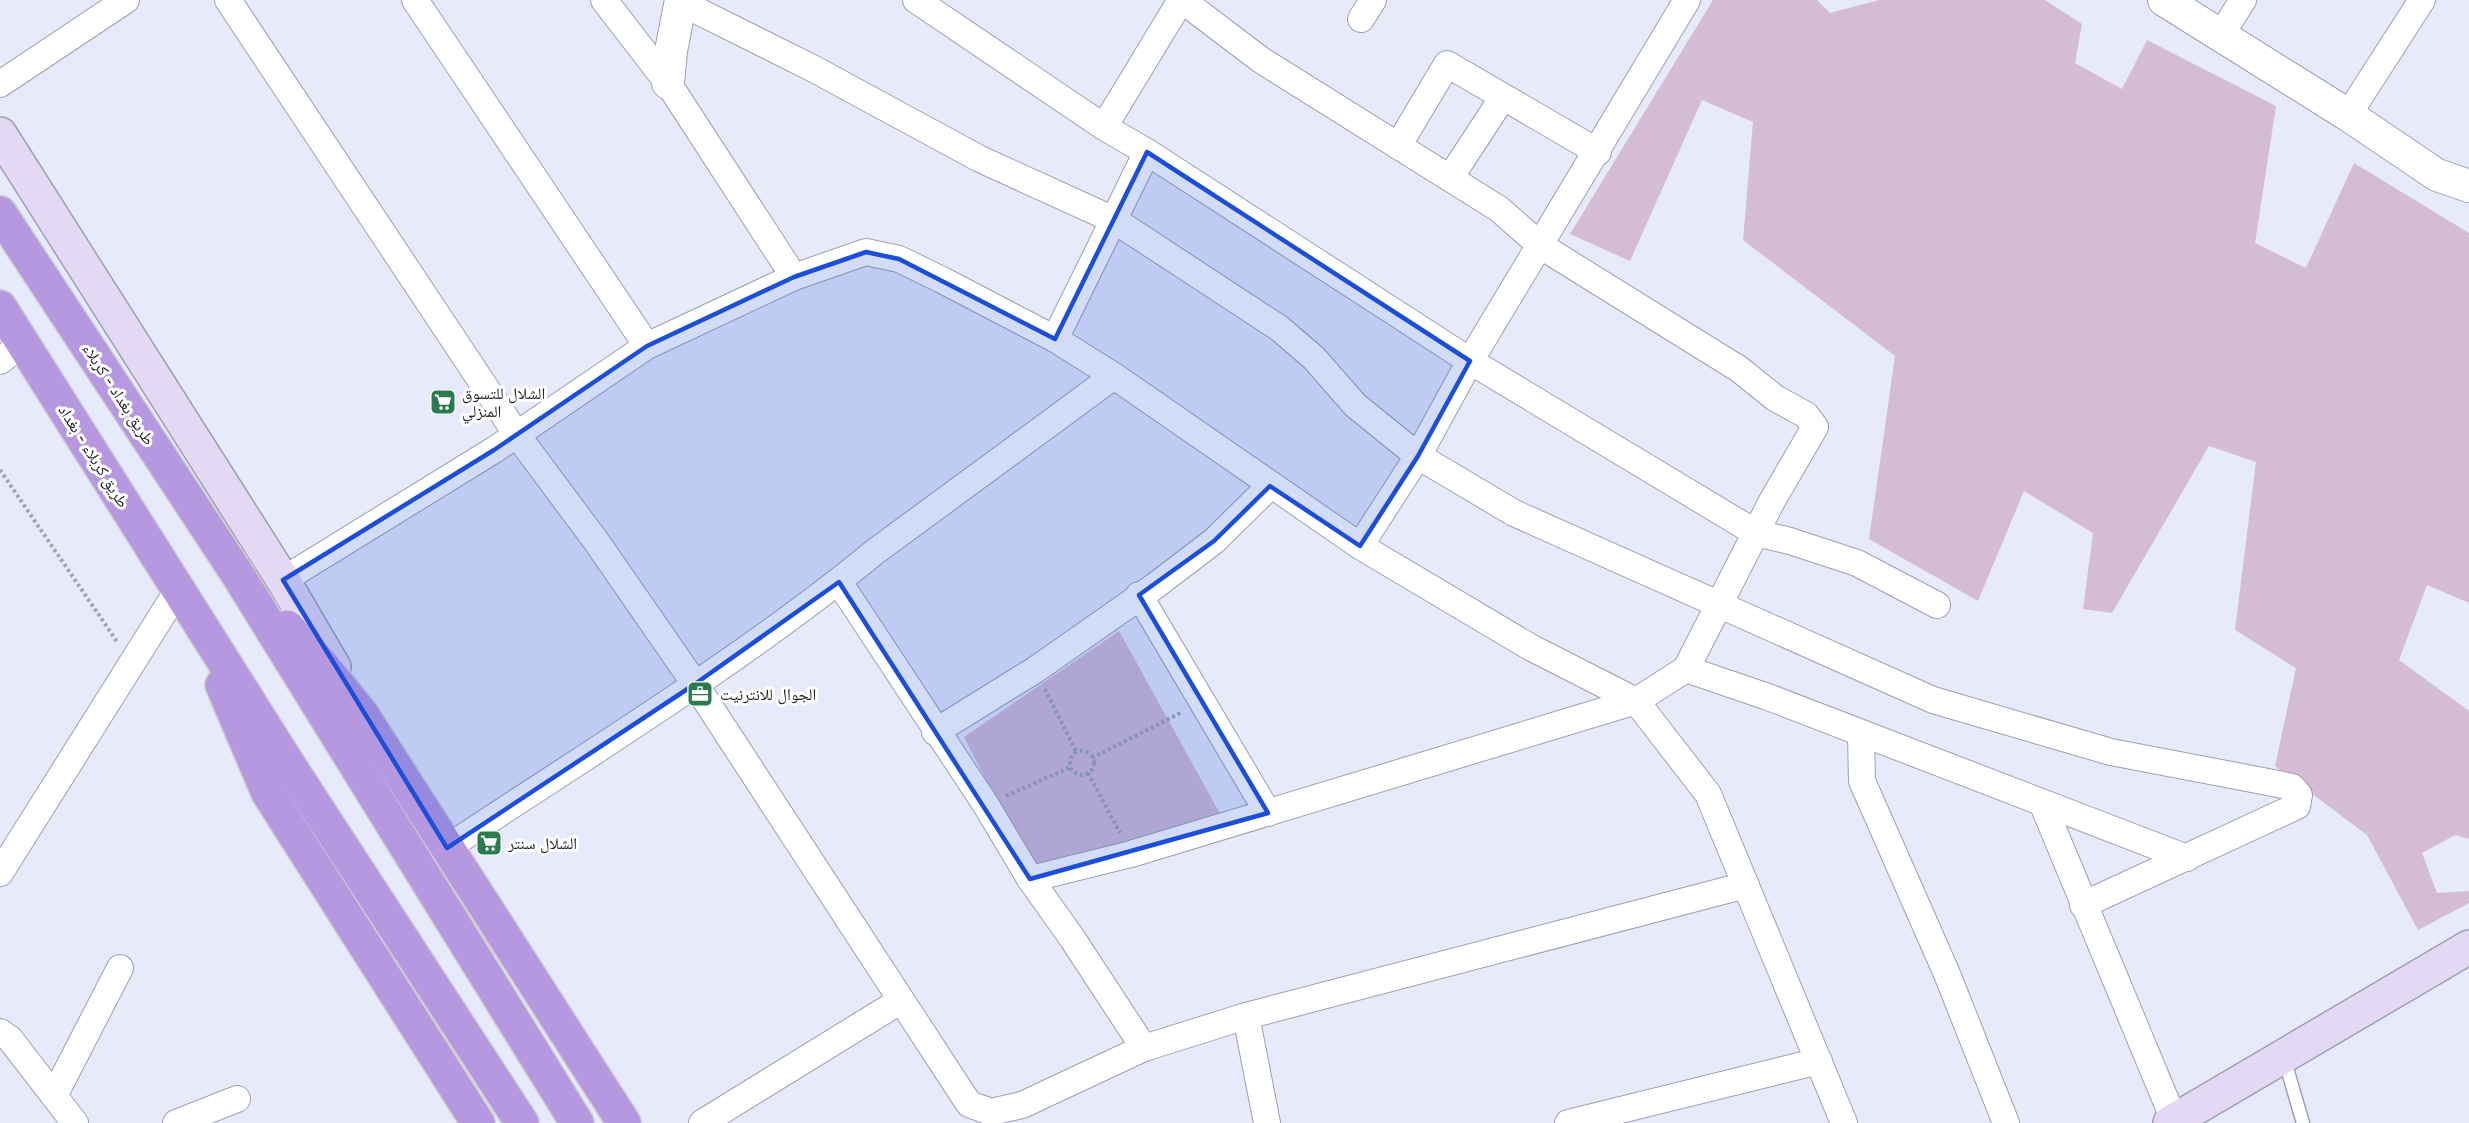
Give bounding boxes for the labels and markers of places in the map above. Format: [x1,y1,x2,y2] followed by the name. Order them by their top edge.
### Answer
[462,383,545,424] place label: الشلال للتسوق المنزلي
[428,387,458,417] supermarket icon: الشلال للتسوق المنزلي
[685,679,715,709] office icon: الجوال للانترنيت
[720,684,816,705] place label: الجوال للانترنيت
[474,828,504,858] supermarket icon: الشلال سنتر
[507,833,577,854] place label: الشلال سنتر

